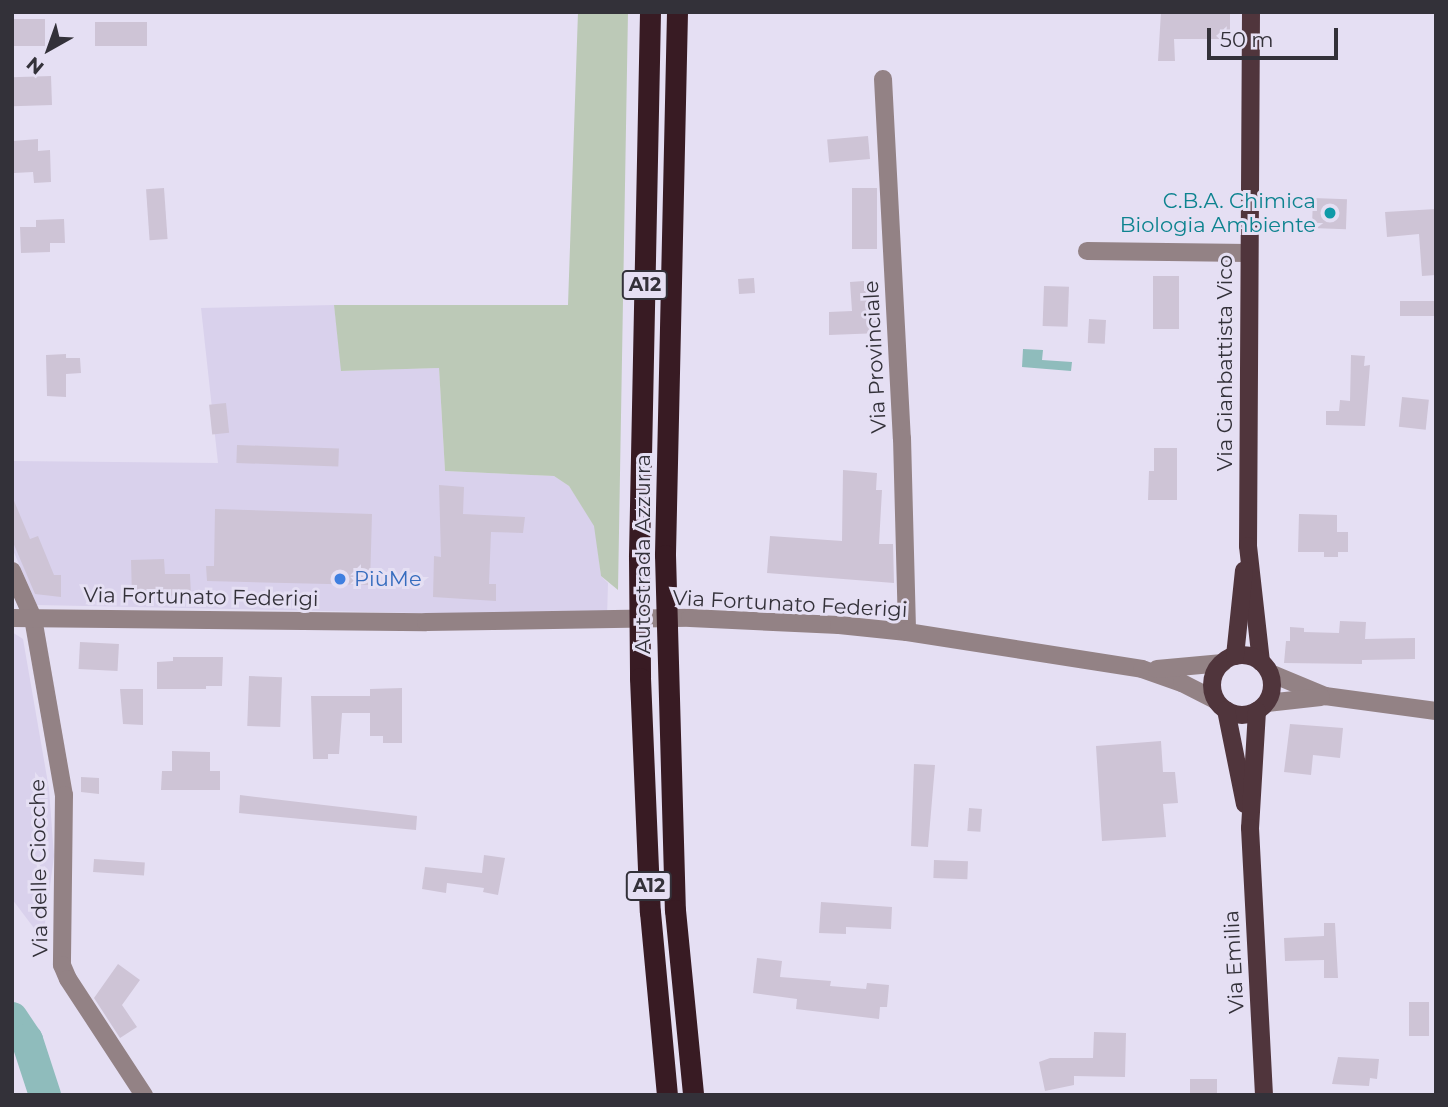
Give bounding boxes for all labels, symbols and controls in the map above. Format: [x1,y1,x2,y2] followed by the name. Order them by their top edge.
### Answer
[14,14,84,84] north arrow
[1210,14,1341,58] scale bar
[1220,27,1274,52] text: 50 m
[22,52,48,79] text: N
[1120,188,1316,238] place label: C.B.A. Chimica Biologia Ambiente
[1322,205,1338,221] marker: C.B.A. Chimica Biologia Ambiente
[1212,255,1238,471] street label: Via Gianbattista Vico
[620,270,670,300] road number: A12
[858,280,892,434] street label: Via Provinciale
[630,454,656,654] street label: Autostrada Azzurra
[354,566,422,592] place label: PiùMe
[332,571,348,587] marker: PiùMe
[83,582,319,612] street label: Via Fortunato Federigi
[672,585,908,623] street label: Via Fortunato Federigi
[25,779,53,957] street label: Via delle Ciocche
[624,870,674,902] road number: A12
[1219,910,1249,1014] street label: Via Emilia

